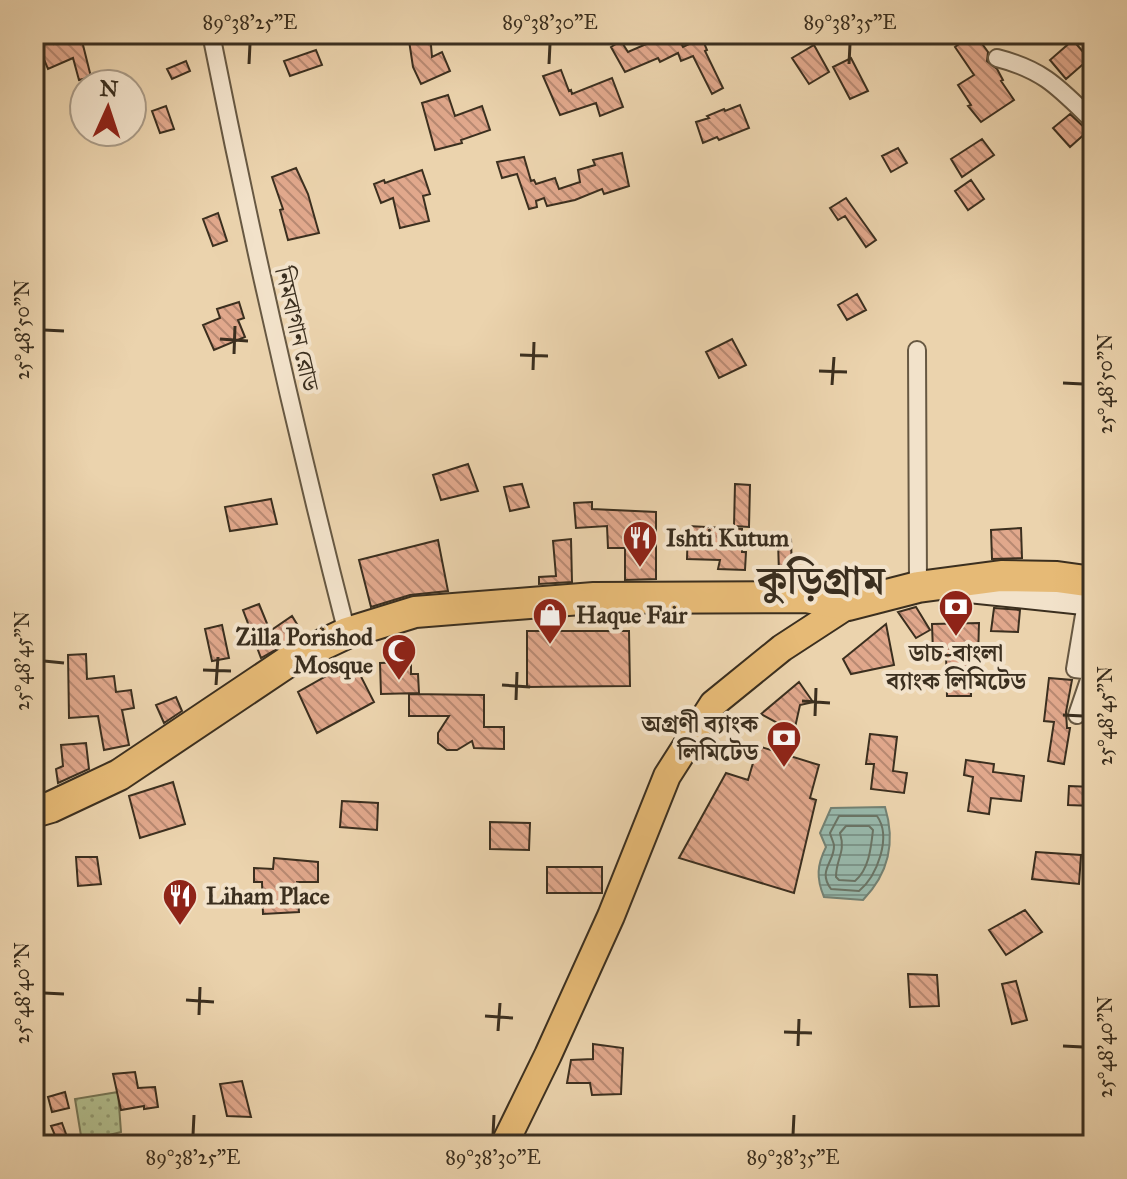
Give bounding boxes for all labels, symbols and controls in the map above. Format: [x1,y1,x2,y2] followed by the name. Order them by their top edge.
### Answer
[203,10,297,34] text: 89°38'25"E
[502,10,598,34] text: 89°38'30"E
[803,10,897,34] text: 89°38'35"E
[68,68,148,148] north arrow
[99,75,119,103] text: N
[268,263,326,395] street label: নিমবাগান রোড
[10,280,34,380] text: 25°48'50"N
[1093,334,1117,434] text: 25°48'50"N
[621,519,659,569] restaurant icon: Ishti Kutum
[666,523,790,553] place label: Ishti Kutum
[755,556,886,605] district label: কুড়িগ্রাম
[937,588,975,638] bank icon: ডাচ-বাংলা ব্যাংক লিমিটেড
[531,596,569,646] shop icon: Haque Fair
[576,600,688,630] place label: Haque Fair
[10,611,34,711] text: 25°48'45"N
[236,622,374,680] place label: Zilla Porishod Mosque
[380,632,418,682] mosque icon: Zilla Porishod Mosque
[885,638,1027,696] place label: ডাচ-বাংলা ব্যাংক লিমিটেড
[1093,666,1117,766] text: 25°48'45"N
[641,709,760,767] place label: অগ্রণী ব্যাংক লিমিটেড
[765,719,803,769] bank icon: অগ্রণী ব্যাংক লিমিটেড
[161,877,199,927] restaurant icon: Liham Place
[206,881,330,911] place label: Liham Place
[10,942,34,1044] text: 25°48'40"N
[1093,996,1117,1098] text: 25°48'40"N
[146,1145,240,1169] text: 89°38'25"E
[445,1145,541,1169] text: 89°38'30"E
[746,1145,840,1169] text: 89°38'35"E

